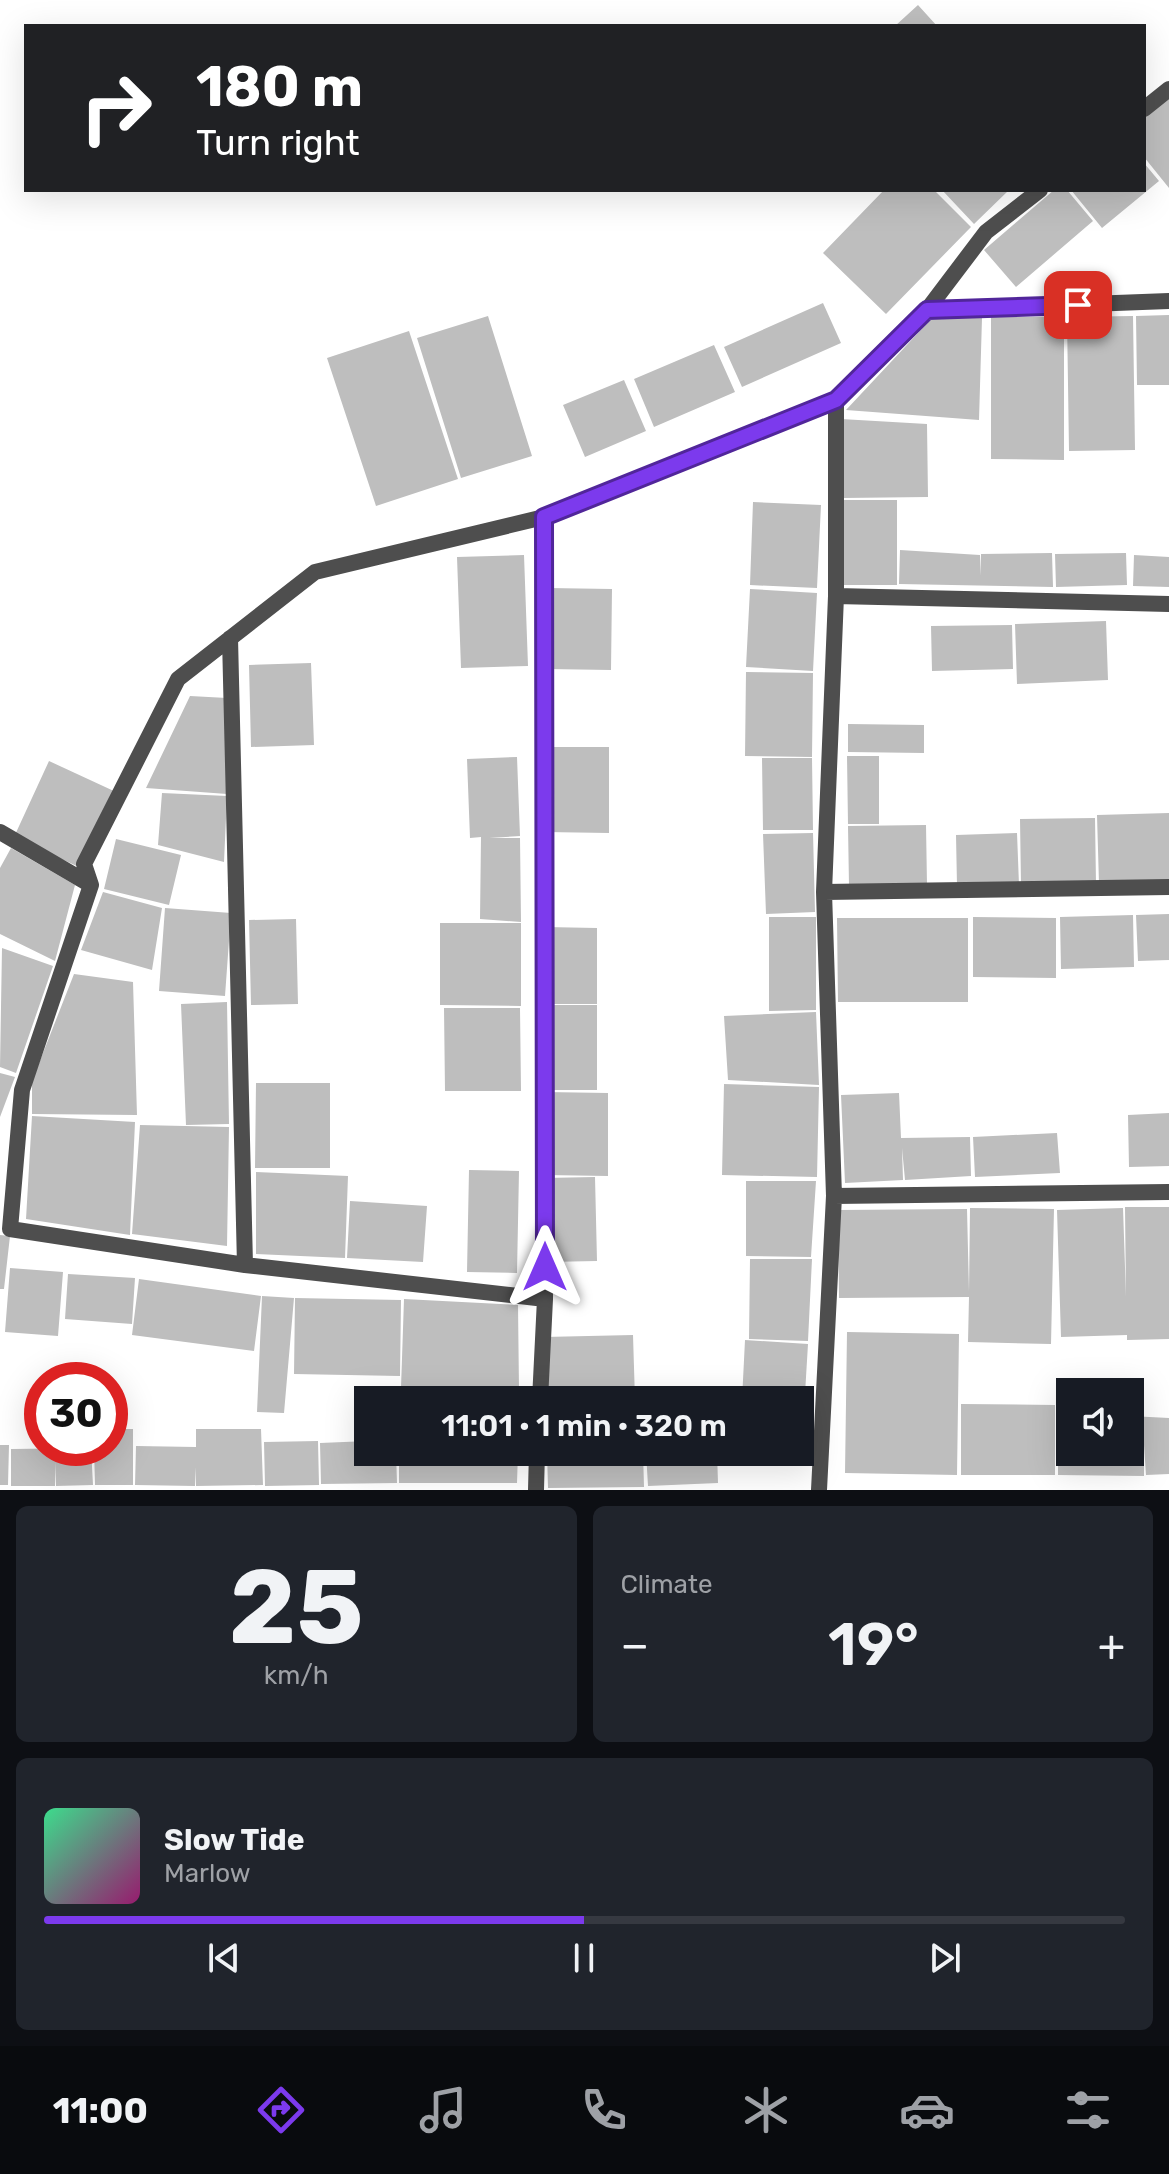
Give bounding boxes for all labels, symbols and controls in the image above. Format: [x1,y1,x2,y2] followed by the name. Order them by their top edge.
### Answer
[196,54,363,120] text: 180 m
[64,56,168,160] icon: right
[196,121,360,164] text: Turn right
[1044,271,1112,339] pin
[1056,283,1100,327] icon: arrive
[503,1225,587,1309] position arrow
[24,1362,128,1466] speed limit sign: 30
[1056,1378,1144,1466] map controls
[1056,1378,1144,1466] button: sound
[441,1408,727,1444] text: 11:01 · 1 min · 320 m
[229,1546,364,1669] text: 25
[621,1569,713,1600] text: Climate
[828,1609,919,1680] text: 19°
[621,1619,649,1671] text: −
[1098,1619,1125,1671] text: +
[264,1660,329,1691] text: km/h
[164,1822,304,1858] text: Slow Tide
[164,1858,251,1889] text: Marlow
[202,1936,246,1980] icon: previous
[562,1936,606,1980] icon: pause
[923,1936,967,1980] icon: next
[253,2082,309,2138] icon: directions
[415,2082,471,2138] icon: music
[576,2082,632,2138] icon: phone
[738,2082,794,2138] icon: climate
[899,2082,955,2138] icon: car
[1060,2082,1116,2138] icon: filters
[53,2089,148,2132] text: 11:00

